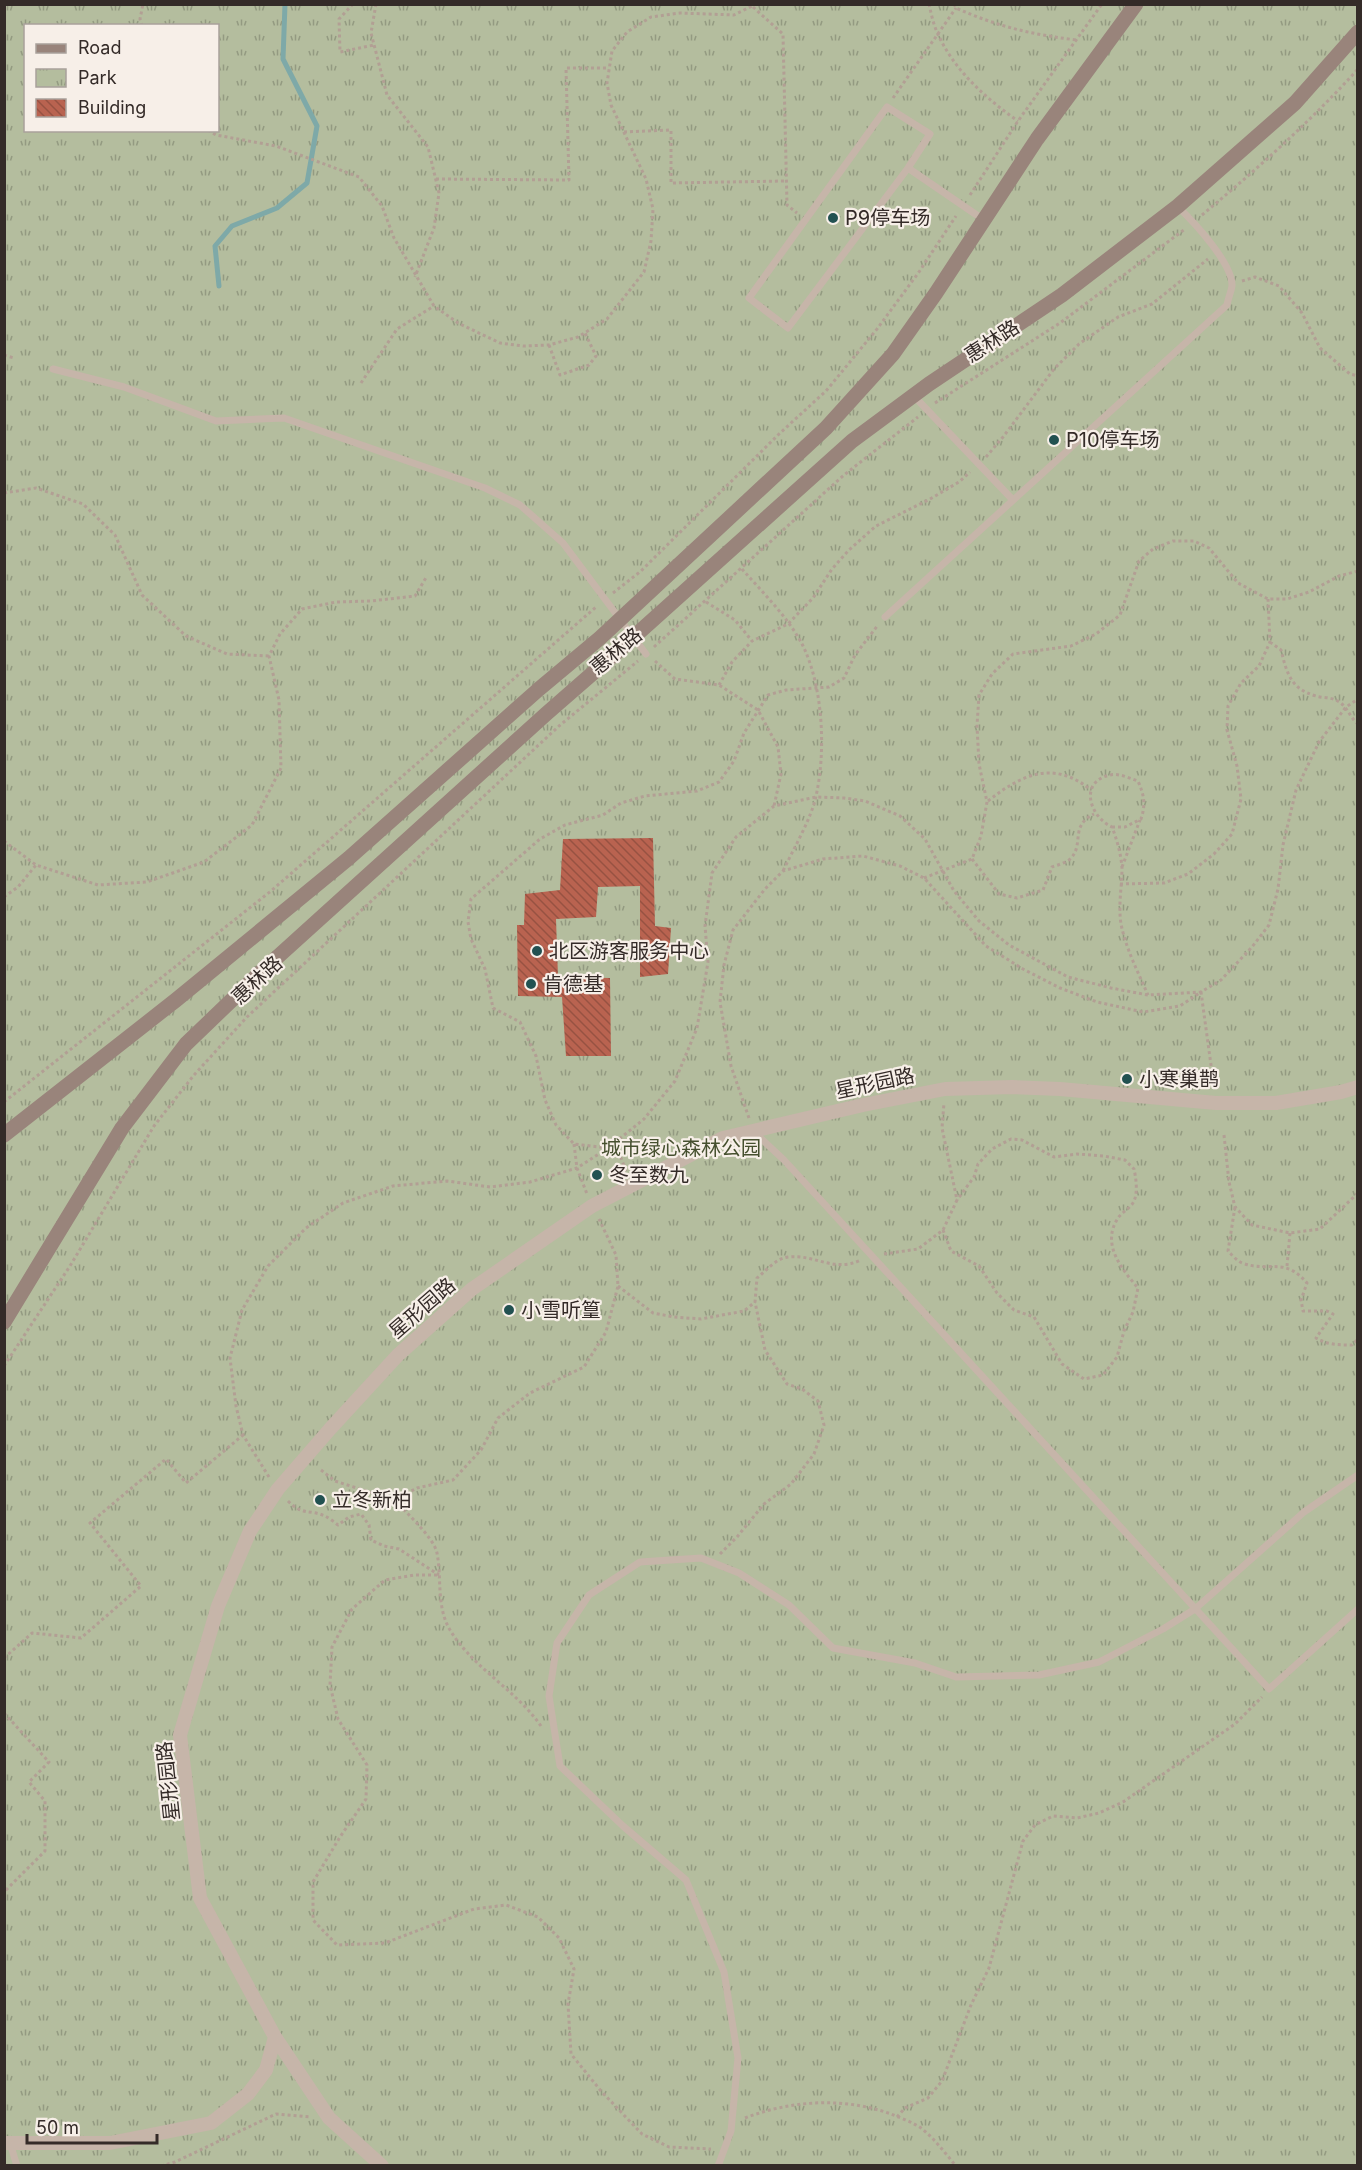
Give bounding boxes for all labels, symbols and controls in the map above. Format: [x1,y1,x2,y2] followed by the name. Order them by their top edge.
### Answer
[24,24,219,132] legend
[78,37,121,58] text: Road
[78,67,117,88] text: Park
[78,97,146,118] text: Building
[845,206,930,230] place label: P9停车场
[826,211,840,225] marker: P9停车场
[960,315,1024,367] street label: 惠林路
[1066,428,1160,452] place label: P10停车场
[1047,433,1061,447] marker: P10停车场
[585,623,647,679] street label: 惠林路
[549,939,709,963] place label: 北区游客服务中心
[530,944,544,958] marker: 北区游客服务中心
[227,951,287,1009] street label: 惠林路
[543,972,603,996] place label: 肯德基
[524,977,538,991] marker: 肯德基
[833,1063,917,1103] street label: 星形园路
[1139,1067,1219,1091] place label: 小寒巢鹊
[1120,1072,1134,1086] marker: 小寒巢鹊
[601,1136,761,1160] park label: 城市绿心森林公园
[609,1163,689,1187] place label: 冬至数九
[590,1168,604,1182] marker: 冬至数九
[384,1273,460,1343] street label: 星形园路
[521,1298,601,1322] place label: 小雪听篁
[502,1303,516,1317] marker: 小雪听篁
[332,1488,412,1512] place label: 立冬新柏
[313,1493,327,1507] marker: 立冬新柏
[152,1740,184,1822] street label: 星形园路
[27,2107,158,2145] scale bar
[36,2117,79,2138] text: 50 m

